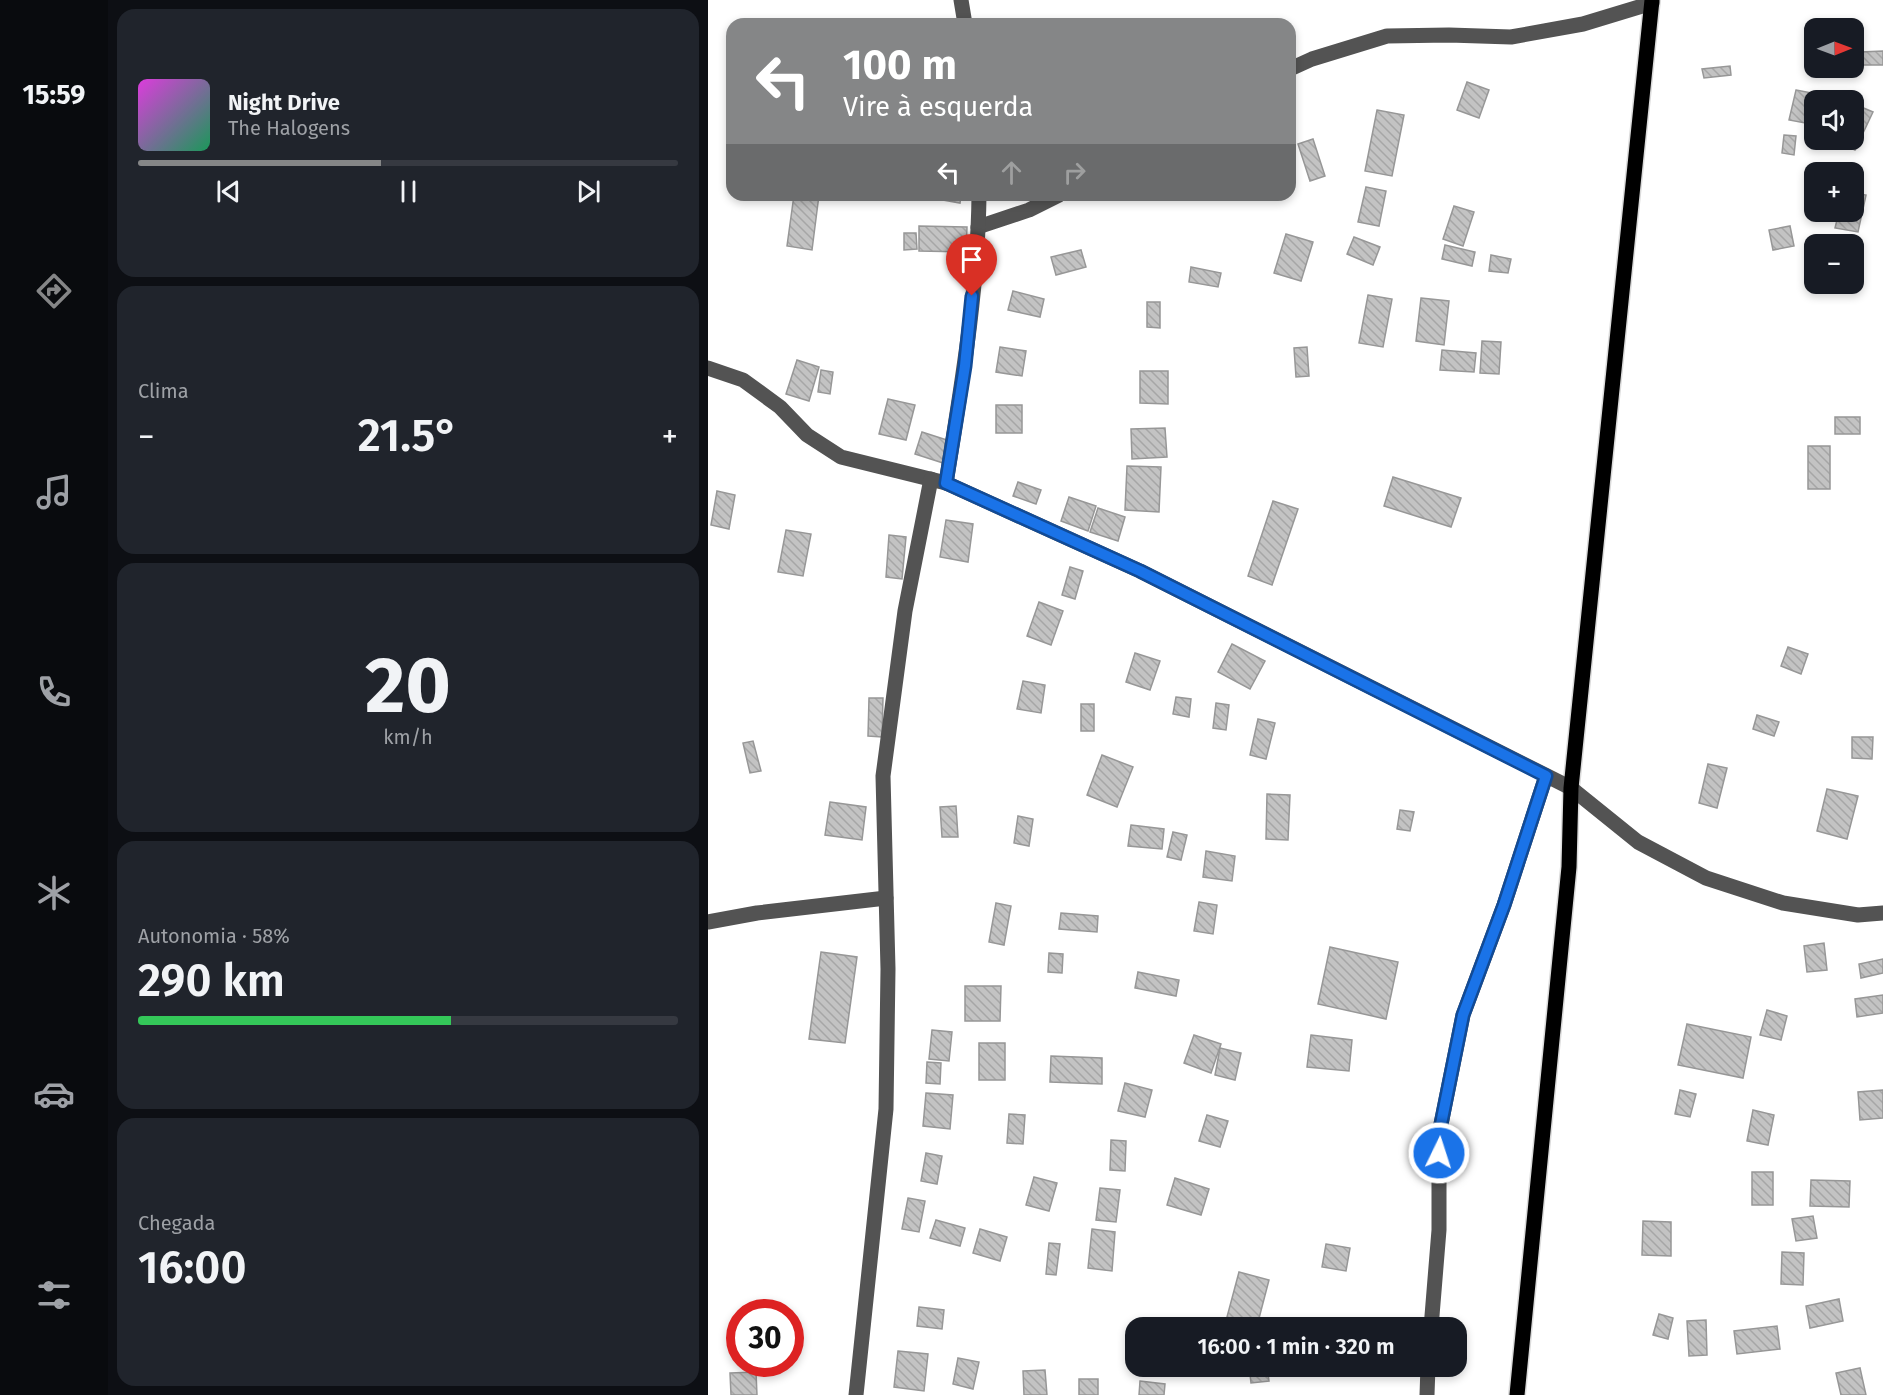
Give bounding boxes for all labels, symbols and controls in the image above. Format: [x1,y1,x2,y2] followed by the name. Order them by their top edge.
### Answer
[1804,18,1864,78] north arrow
[1804,18,1864,294] map controls
[843,40,957,90] text: 100 m
[744,42,822,120] icon: left
[23,79,85,111] text: 15:59
[228,89,340,116] text: Night Drive
[1804,90,1864,150] button: sound
[843,91,1033,123] text: Vire à esquerda
[228,116,350,140] text: The Halogens
[932,156,965,189] icon: left
[995,156,1028,189] icon: ahead
[1058,156,1091,189] icon: right
[1804,162,1864,222] button: +
[212,175,245,208] icon: previous
[392,175,425,208] icon: pause
[572,175,605,208] icon: next
[946,234,997,296] pin
[1804,234,1864,294] button: −
[955,243,988,276] icon: arrive
[33,270,75,312] icon: directions
[138,379,189,403] text: Clima
[358,409,458,463] text: 21.5°
[138,417,155,457] text: −
[662,417,678,457] text: +
[33,471,75,513] icon: music
[365,639,451,733] text: 20
[33,671,75,713] icon: phone
[383,725,433,749] text: km/h
[33,872,75,914] icon: climate
[138,924,290,948] text: Autonomia · 58%
[138,954,285,1008] text: 290 km
[33,1073,75,1115] icon: car
[1407,1121,1471,1185] position arrow
[138,1211,215,1235] text: Chegada
[138,1241,246,1295] text: 16:00
[33,1274,75,1316] icon: filters
[726,1299,804,1377] speed limit sign: 30
[1197,1333,1395,1360] text: 16:00 · 1 min · 320 m

